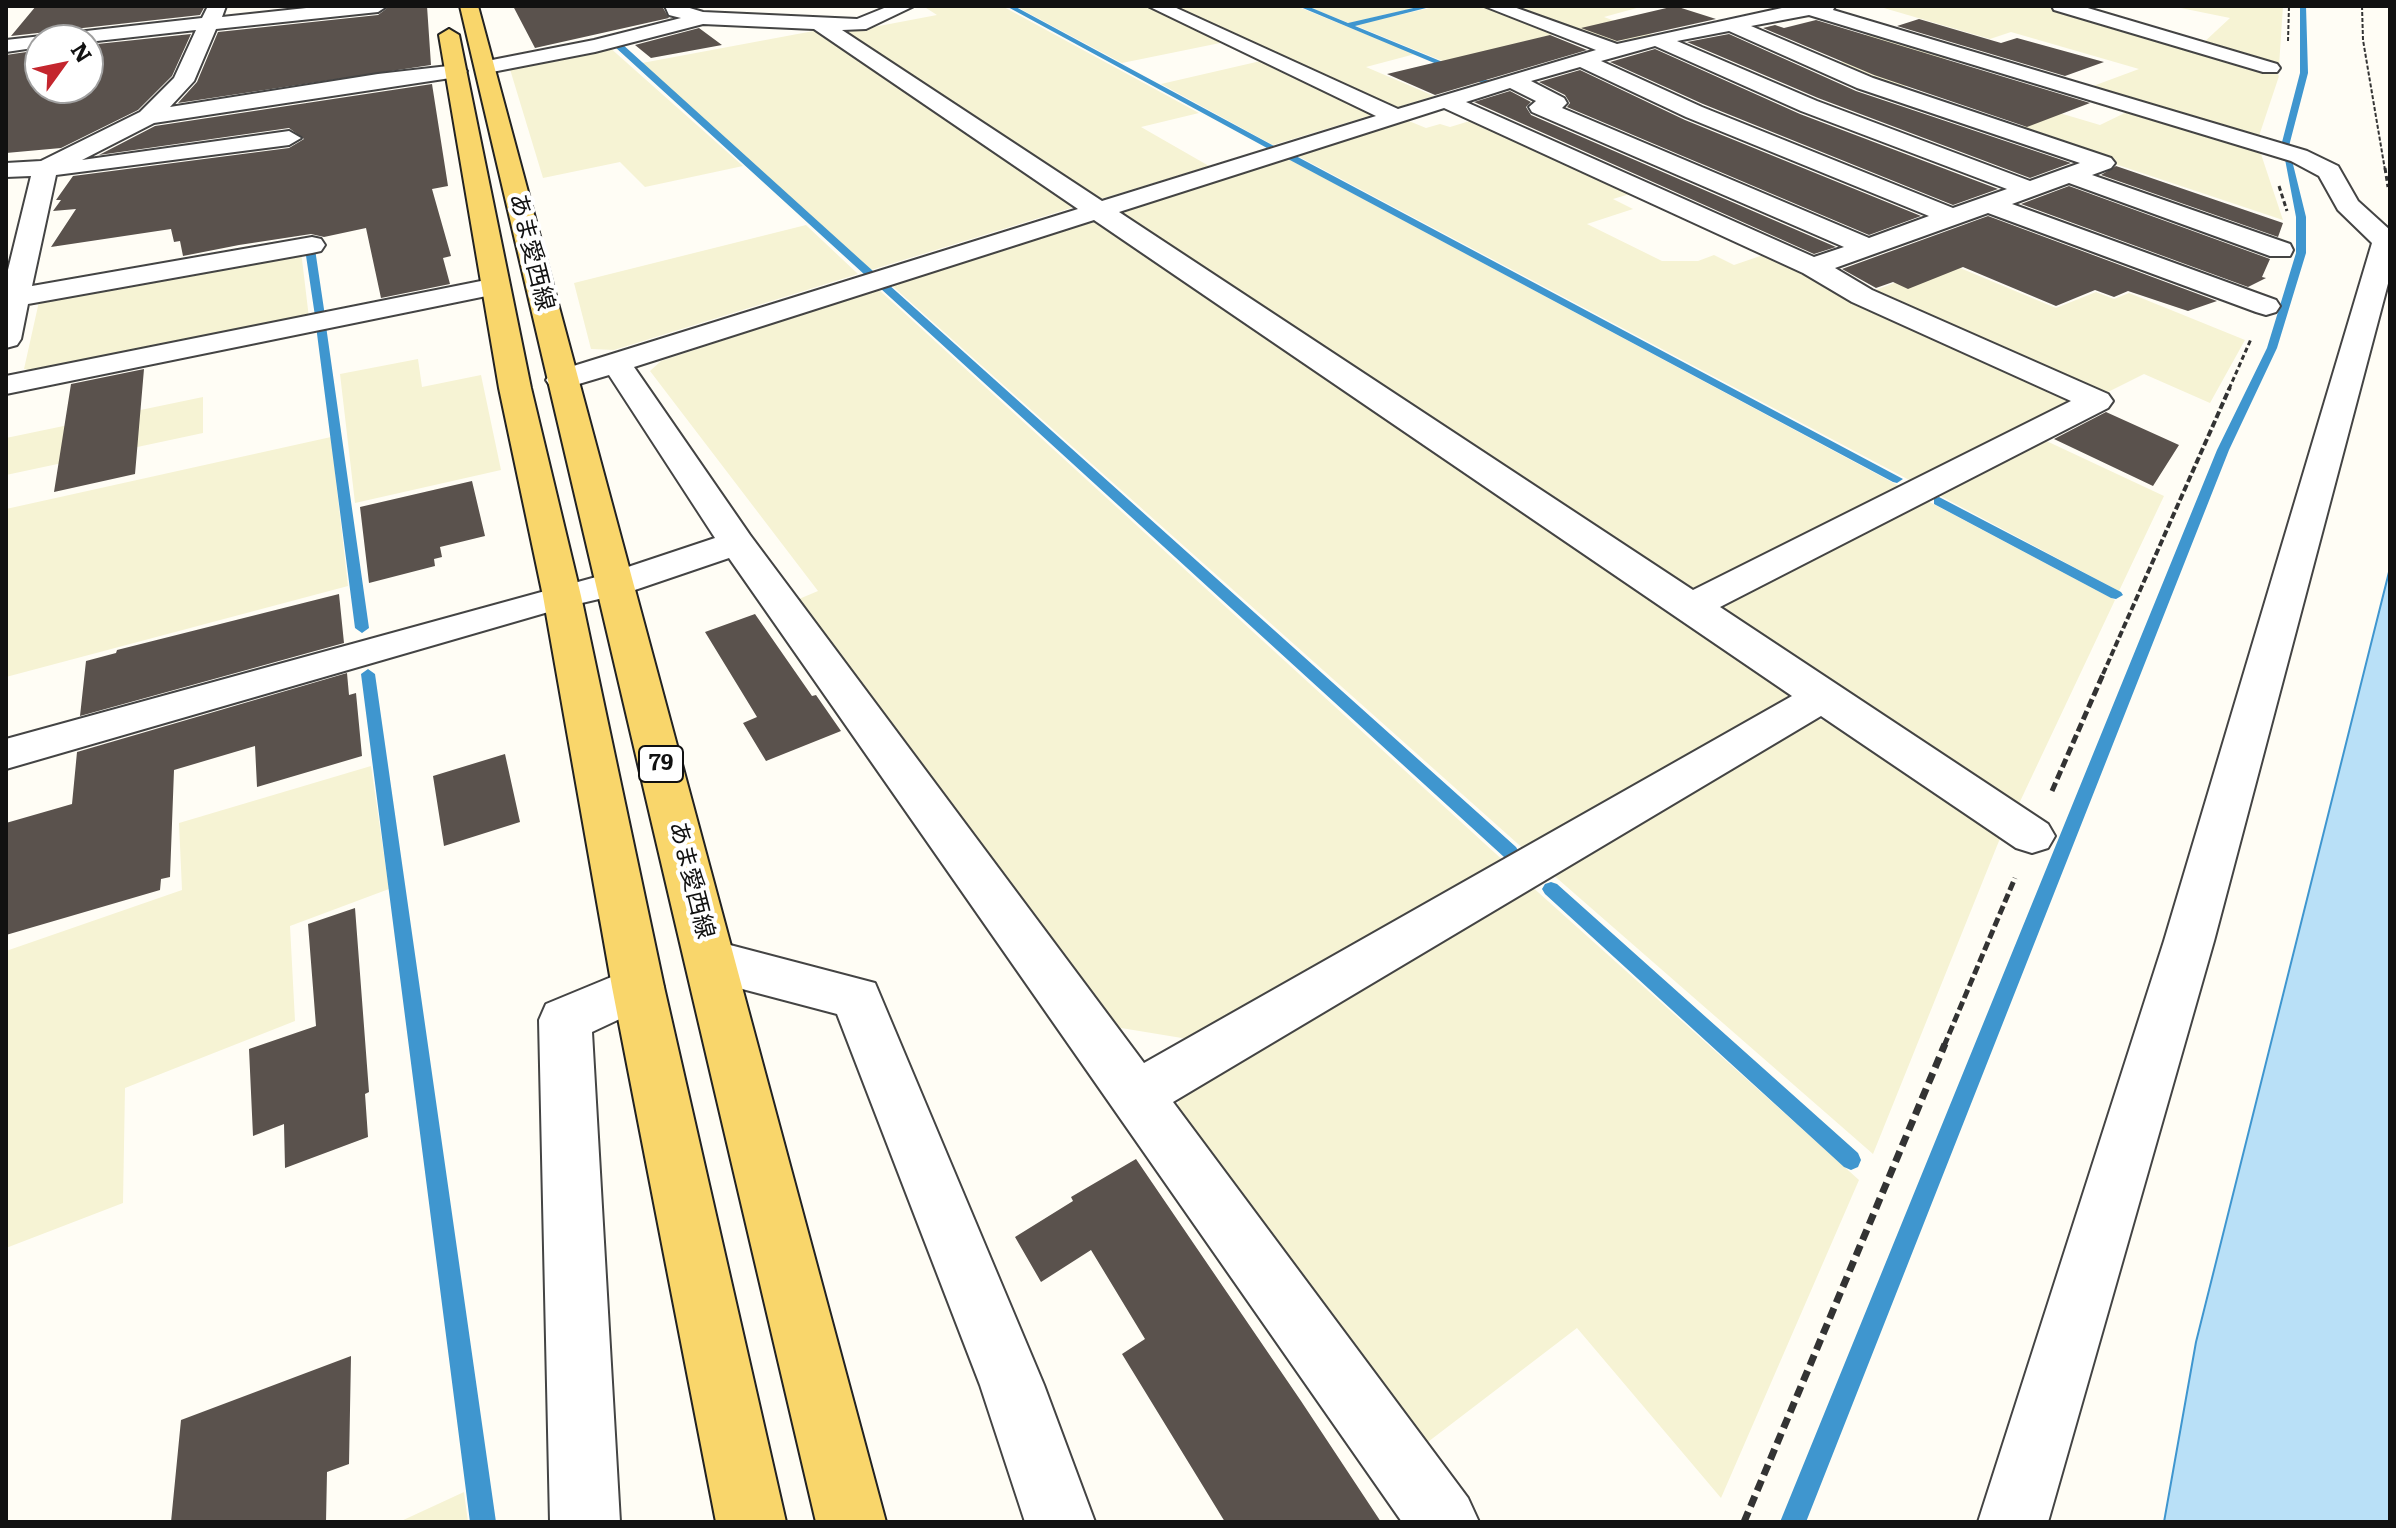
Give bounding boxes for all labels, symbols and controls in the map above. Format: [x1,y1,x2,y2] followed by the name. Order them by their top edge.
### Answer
[24,24,104,104] north arrow
[64,35,102,68] text: N
[503,190,559,314] street label: あま愛西線
[639,746,683,782] road number: 79
[663,818,719,942] street label: あま愛西線

